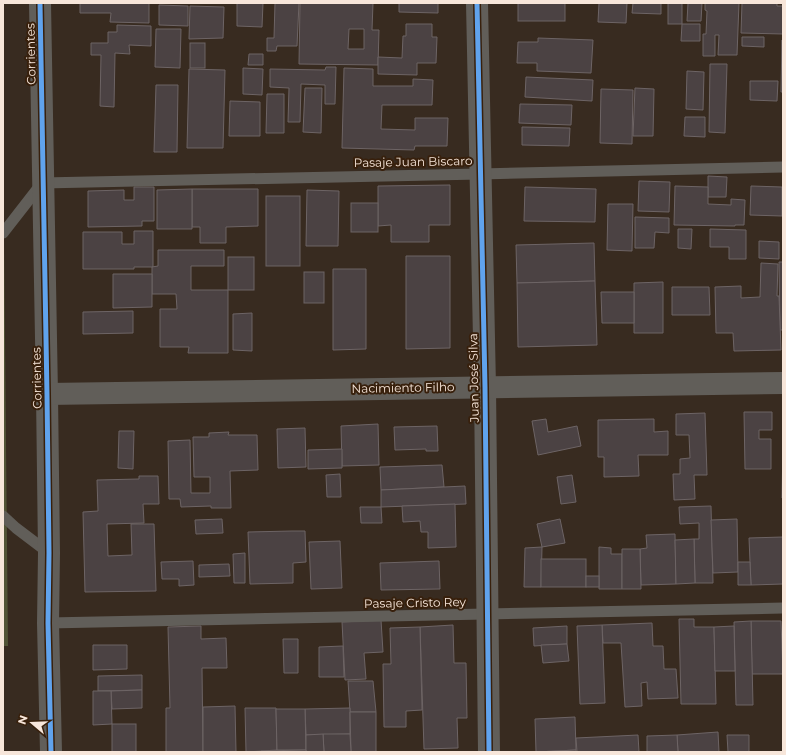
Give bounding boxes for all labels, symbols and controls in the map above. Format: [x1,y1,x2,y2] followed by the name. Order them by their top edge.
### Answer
[22,23,39,85] street label: Corrientes
[354,153,472,170] street label: Pasaje Juan Biscaro
[465,333,482,424] street label: Juan José Silva
[28,347,45,409] street label: Corrientes
[351,379,455,396] street label: Nacimiento Filho
[364,594,467,611] street label: Pasaje Cristo Rey
[12,703,52,743] north arrow
[14,713,31,726] text: N

